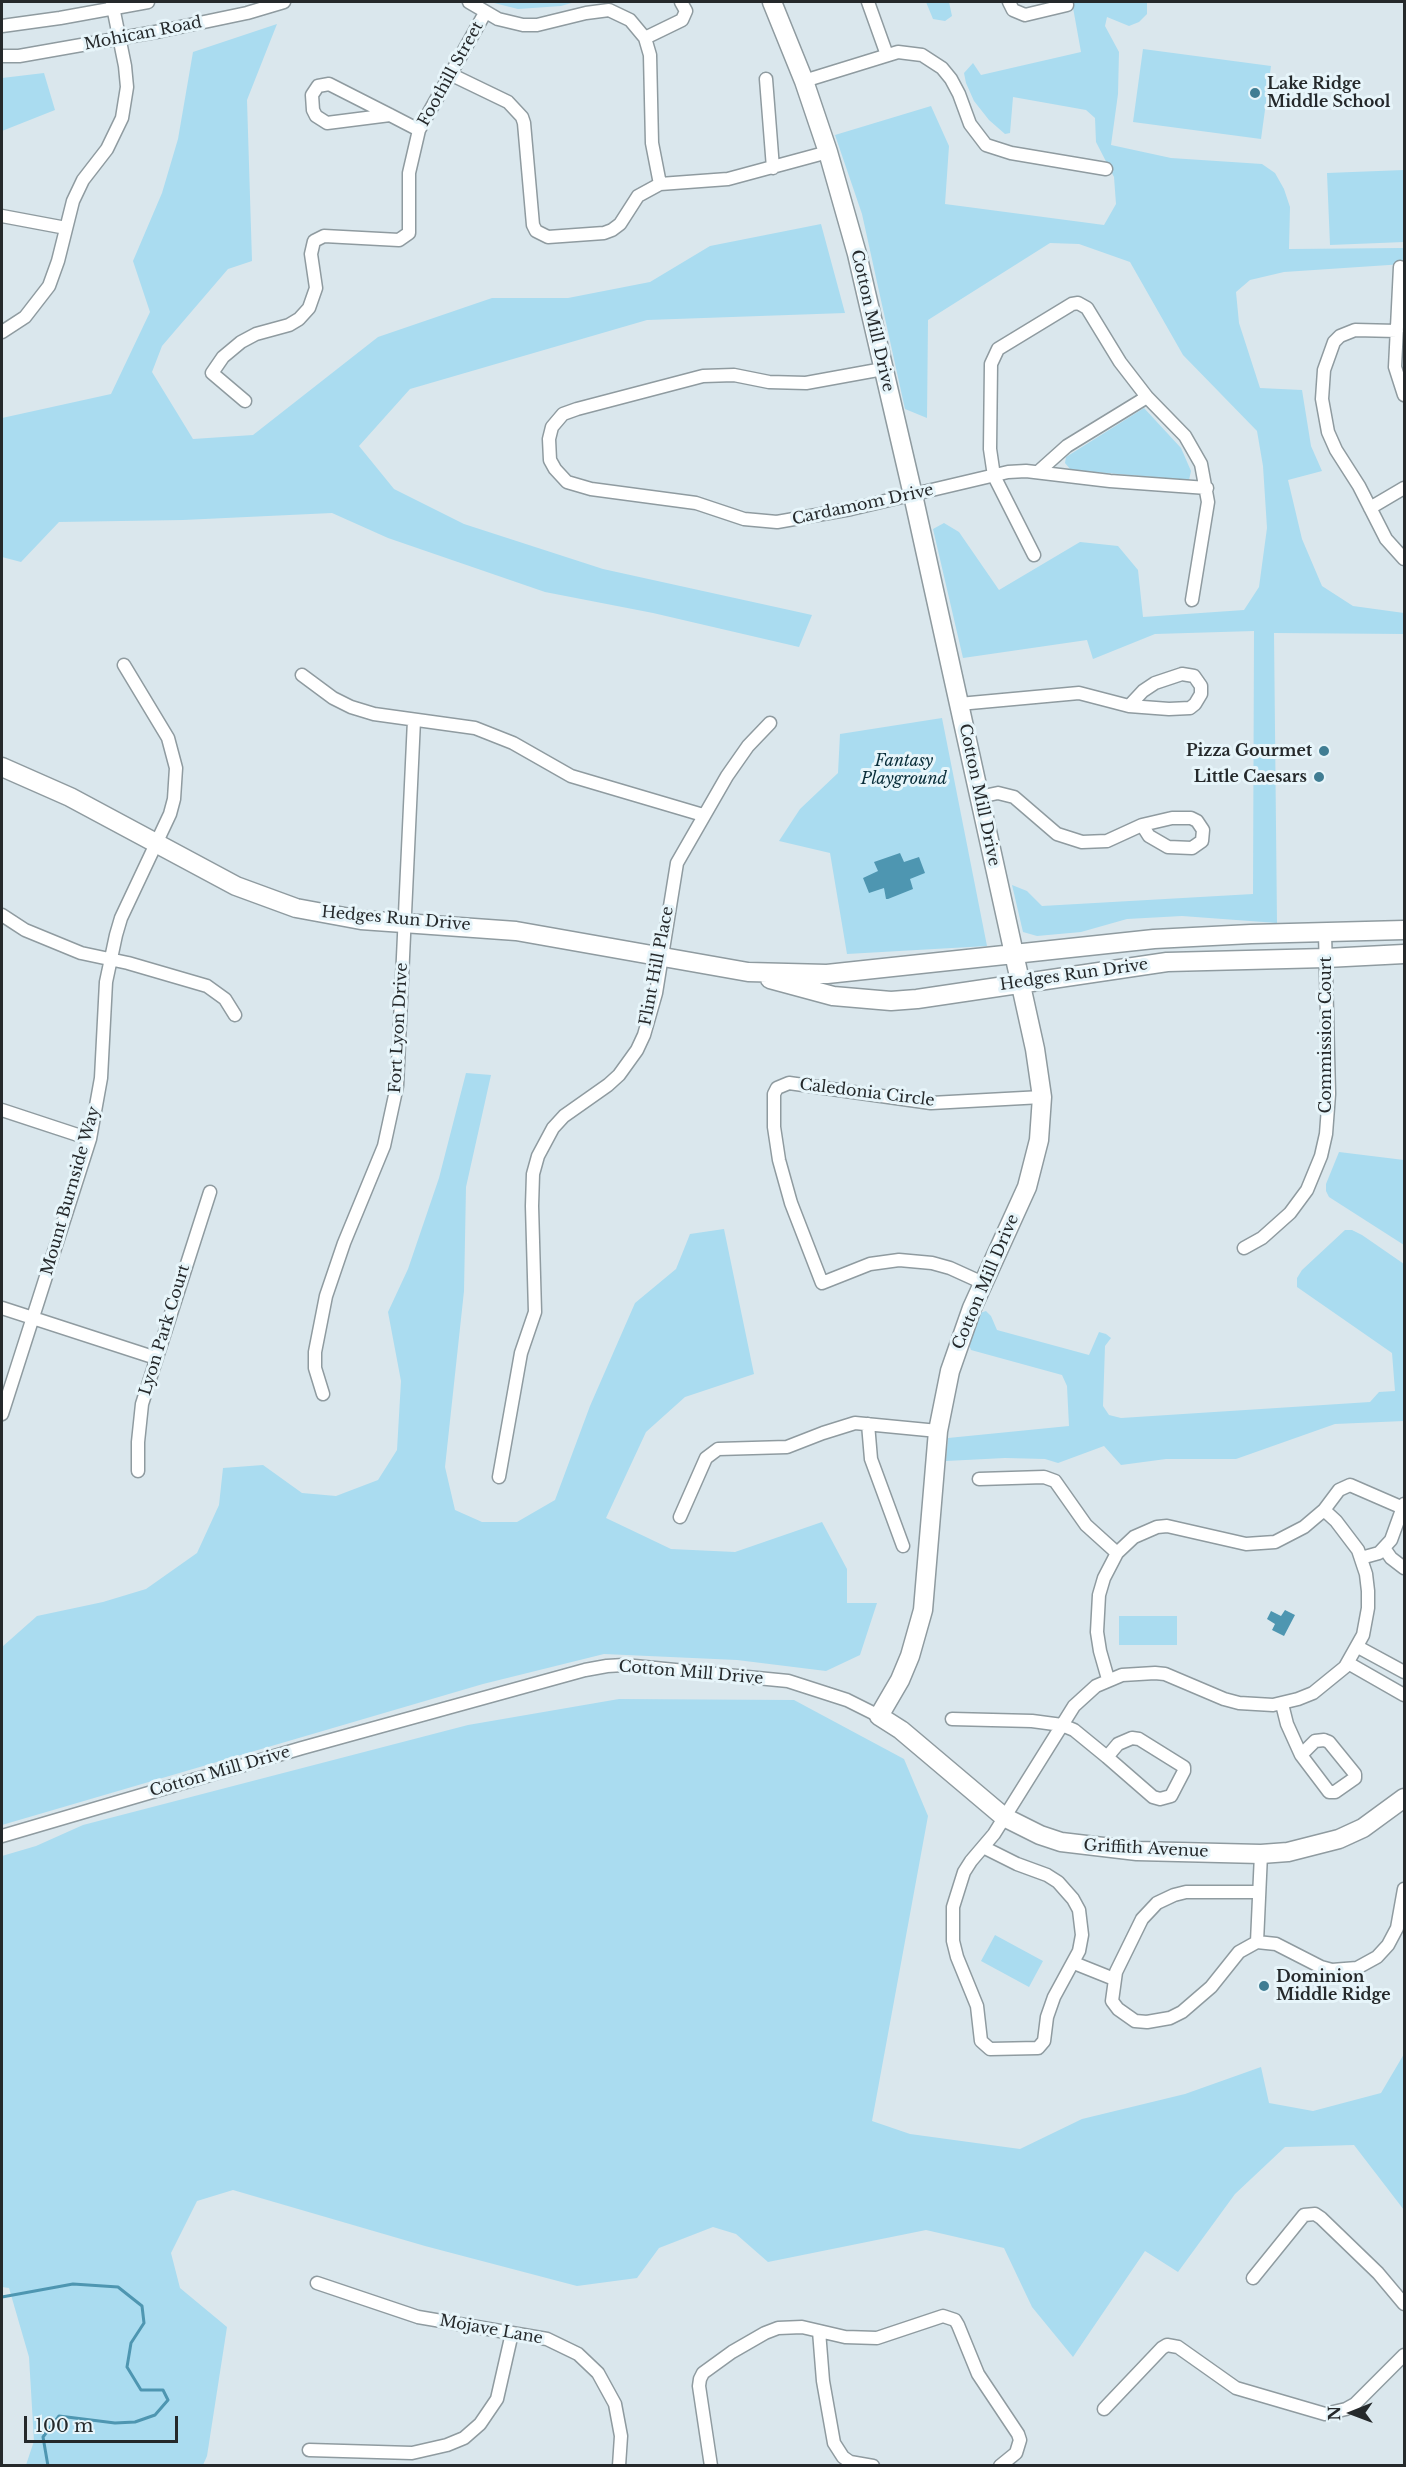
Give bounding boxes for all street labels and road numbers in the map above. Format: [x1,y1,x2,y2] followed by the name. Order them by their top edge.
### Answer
[82,13,204,55] street label: Mohican Road
[414,18,488,130] street label: Foothill Street
[846,248,898,394] street label: Cotton Mill Drive
[791,481,935,529] street label: Cardamom Drive
[955,722,1003,868] street label: Cotton Mill Drive
[321,903,471,935] street label: Hedges Run Drive
[636,905,678,1027] street label: Flint Hill Place
[999,955,1149,995] street label: Hedges Run Drive
[1316,957,1336,1113] street label: Commission Court
[386,962,412,1094] street label: Fort Lyon Drive
[798,1075,936,1111] street label: Caledonia Circle
[38,1104,104,1278] street label: Mount Burnside Way
[949,1211,1023,1353] street label: Cotton Mill Drive
[136,1262,194,1398] street label: Lyon Park Court
[618,1657,764,1689] street label: Cotton Mill Drive
[148,1743,292,1801] street label: Cotton Mill Drive
[1083,1836,1209,1862] street label: Griffith Avenue
[438,2311,544,2349] street label: Mojave Lane

